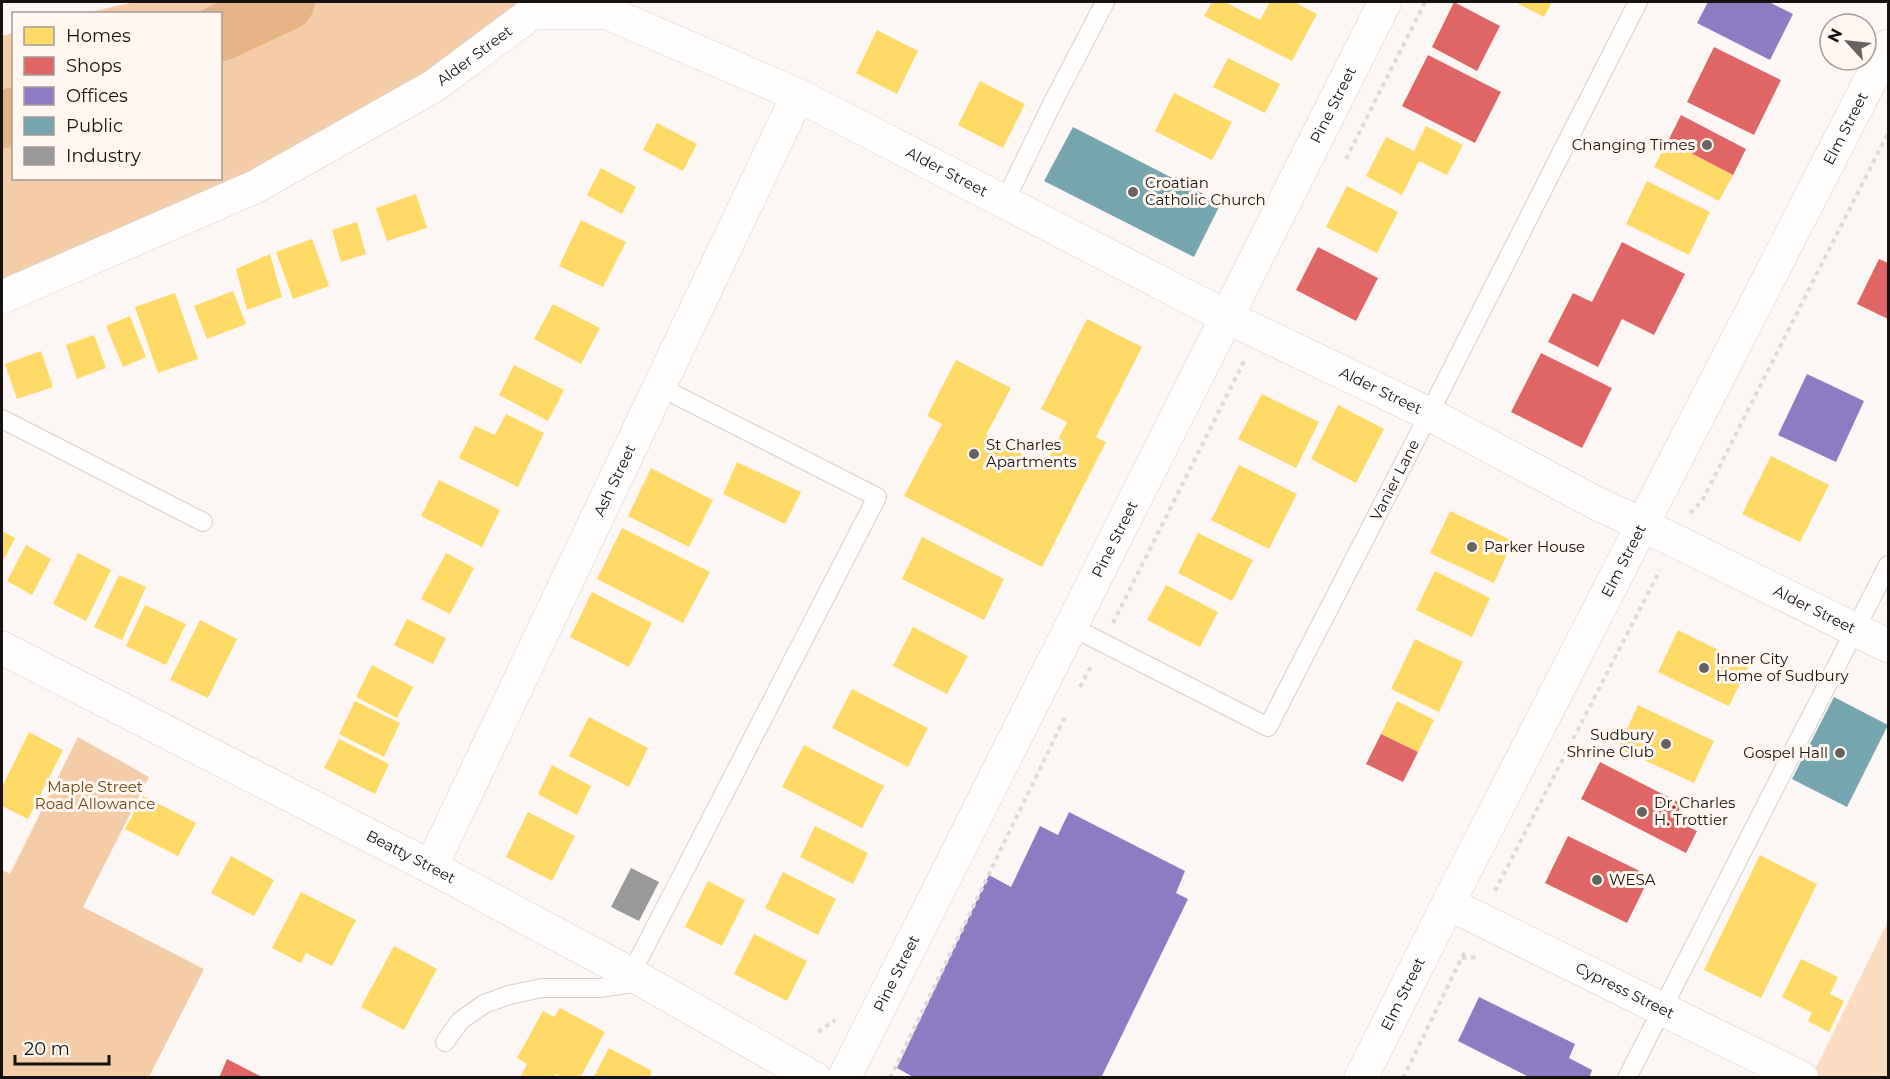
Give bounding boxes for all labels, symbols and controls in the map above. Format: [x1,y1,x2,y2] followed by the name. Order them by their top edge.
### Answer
[12,12,222,180] legend
[1818,12,1878,72] north arrow
[433,21,516,90] street label: Alder Street
[66,25,131,47] text: Homes
[1824,25,1846,45] text: N
[66,55,122,77] text: Shops
[1306,63,1360,146] street label: Pine Street
[66,85,128,107] text: Offices
[1819,89,1872,168] street label: Elm Street
[66,115,123,137] text: Public
[1572,135,1695,154] place label: Changing Times
[1700,138,1714,152] marker: Changing Times
[903,143,991,200] street label: Alder Street
[66,145,141,167] text: Industry
[1145,173,1266,209] place label: Croatian Catholic Church
[1126,185,1140,199] marker: Croatian Catholic Church
[1336,362,1425,418] street label: Alder Street
[986,435,1077,471] place label: St Charles Apartments
[1366,436,1423,524] street label: Vanier Lane
[589,441,640,519] street label: Ash Street
[967,447,981,461] marker: St Charles Apartments
[1087,498,1142,581] street label: Pine Street
[1597,521,1650,600] street label: Elm Street
[1484,537,1585,556] place label: Parker House
[1465,540,1479,554] marker: Parker House
[1770,581,1859,638] street label: Alder Street
[1716,649,1850,685] place label: Inner City Home of Sudbury
[1697,661,1711,675] marker: Inner City Home of Sudbury
[1567,725,1655,761] place label: Sudbury Shrine Club
[1659,737,1673,751] marker: Sudbury Shrine Club
[1743,743,1828,762] place label: Gospel Hall
[1833,746,1847,760] marker: Gospel Hall
[35,777,155,813] park label: Maple Street Road Allowance
[1654,793,1735,829] place label: Dr. Charles H. Trottier
[1635,805,1649,819] marker: Dr. Charles H. Trottier
[363,826,459,887] street label: Beatty Street
[1609,870,1656,889] place label: WESA
[1590,873,1604,887] marker: WESA
[869,932,923,1015] street label: Pine Street
[1376,954,1429,1033] street label: Elm Street
[1572,958,1678,1023] street label: Cypress Street
[15,1028,110,1066] scale bar
[24,1038,70,1060] text: 20 m

